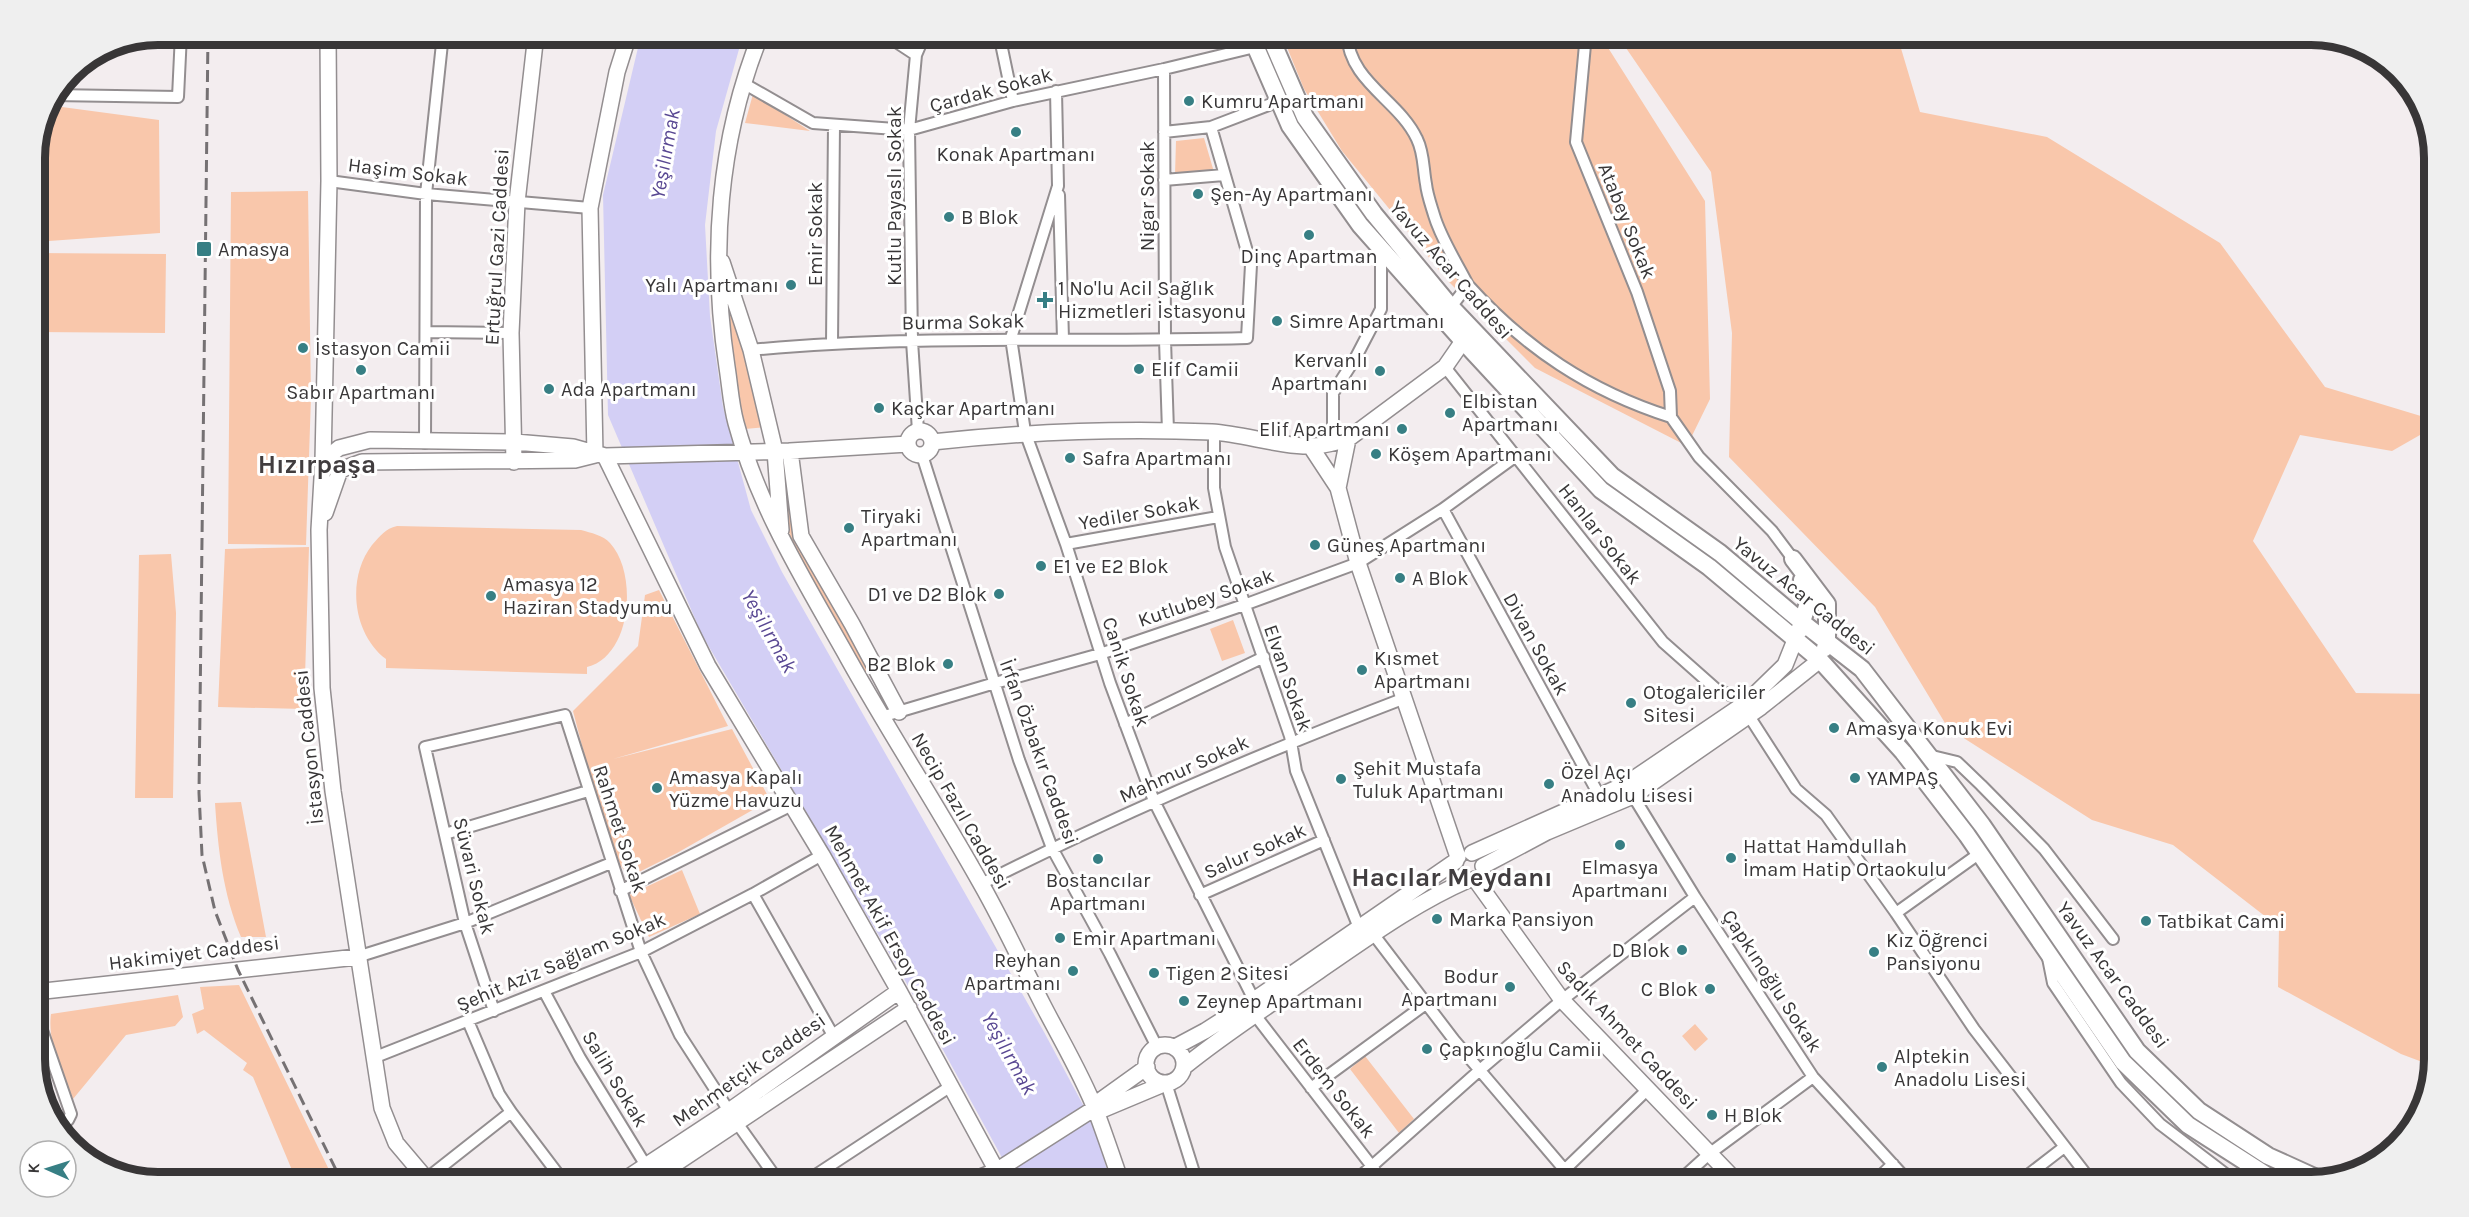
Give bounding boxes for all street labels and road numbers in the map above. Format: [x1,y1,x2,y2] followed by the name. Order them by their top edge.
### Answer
[927,63,1055,117] street label: Çardak Sokak
[883,106,906,286] street label: Kutlu Payaslı Sokak
[1136,141,1159,251] street label: Nigar Sokak
[480,148,514,346] street label: Ertuğrul Gazi Caddesi
[347,153,469,191] street label: Haşim Sokak
[1593,160,1661,282] street label: Atabey Sokak
[804,182,827,286] street label: Emir Sokak
[1385,196,1517,344] street label: Yavuz Acar Caddesi
[901,309,1025,335] street label: Burma Sokak
[1553,479,1647,589] street label: Hanlar Sokak
[1077,491,1201,535] street label: Yediler Sokak
[1729,532,1879,660] street label: Yavuz Acar Caddesi
[1135,564,1277,632] street label: Kutlubey Sokak
[1498,589,1574,699] street label: Divan Sokak
[1097,614,1155,730] street label: Canik Sokak
[1259,622,1317,734] street label: Elvan Sokak
[995,656,1083,848] street label: İrfan Özbakır Caddesi
[289,668,329,826] street label: İstasyon Caddesi
[907,729,1015,893] street label: Necip Fazıl Caddesi
[1116,730,1252,808] street label: Mahmur Sokak
[588,762,652,896] street label: Rahmet Sokak
[448,815,500,937] street label: Süvari Sokak
[1200,818,1310,884] street label: Salur Sokak
[820,821,960,1049] street label: Mehmet Akif Ersoy Caddesi
[2052,897,2174,1053] street label: Yavuz Acar Caddesi
[1717,905,1827,1057] street label: Çapkınoğlu Sokak
[453,907,669,1017] street label: Şehit Aziz Sağlam Sokak
[107,931,281,975] street label: Hakimiyet Caddesi
[1552,956,1702,1114] street label: Sadık Ahmet Caddesi
[668,1008,830,1132] street label: Mehmetçik Caddesi
[577,1027,653,1131] street label: Salih Sokak
[1288,1033,1380,1143] street label: Erdem Sokak

